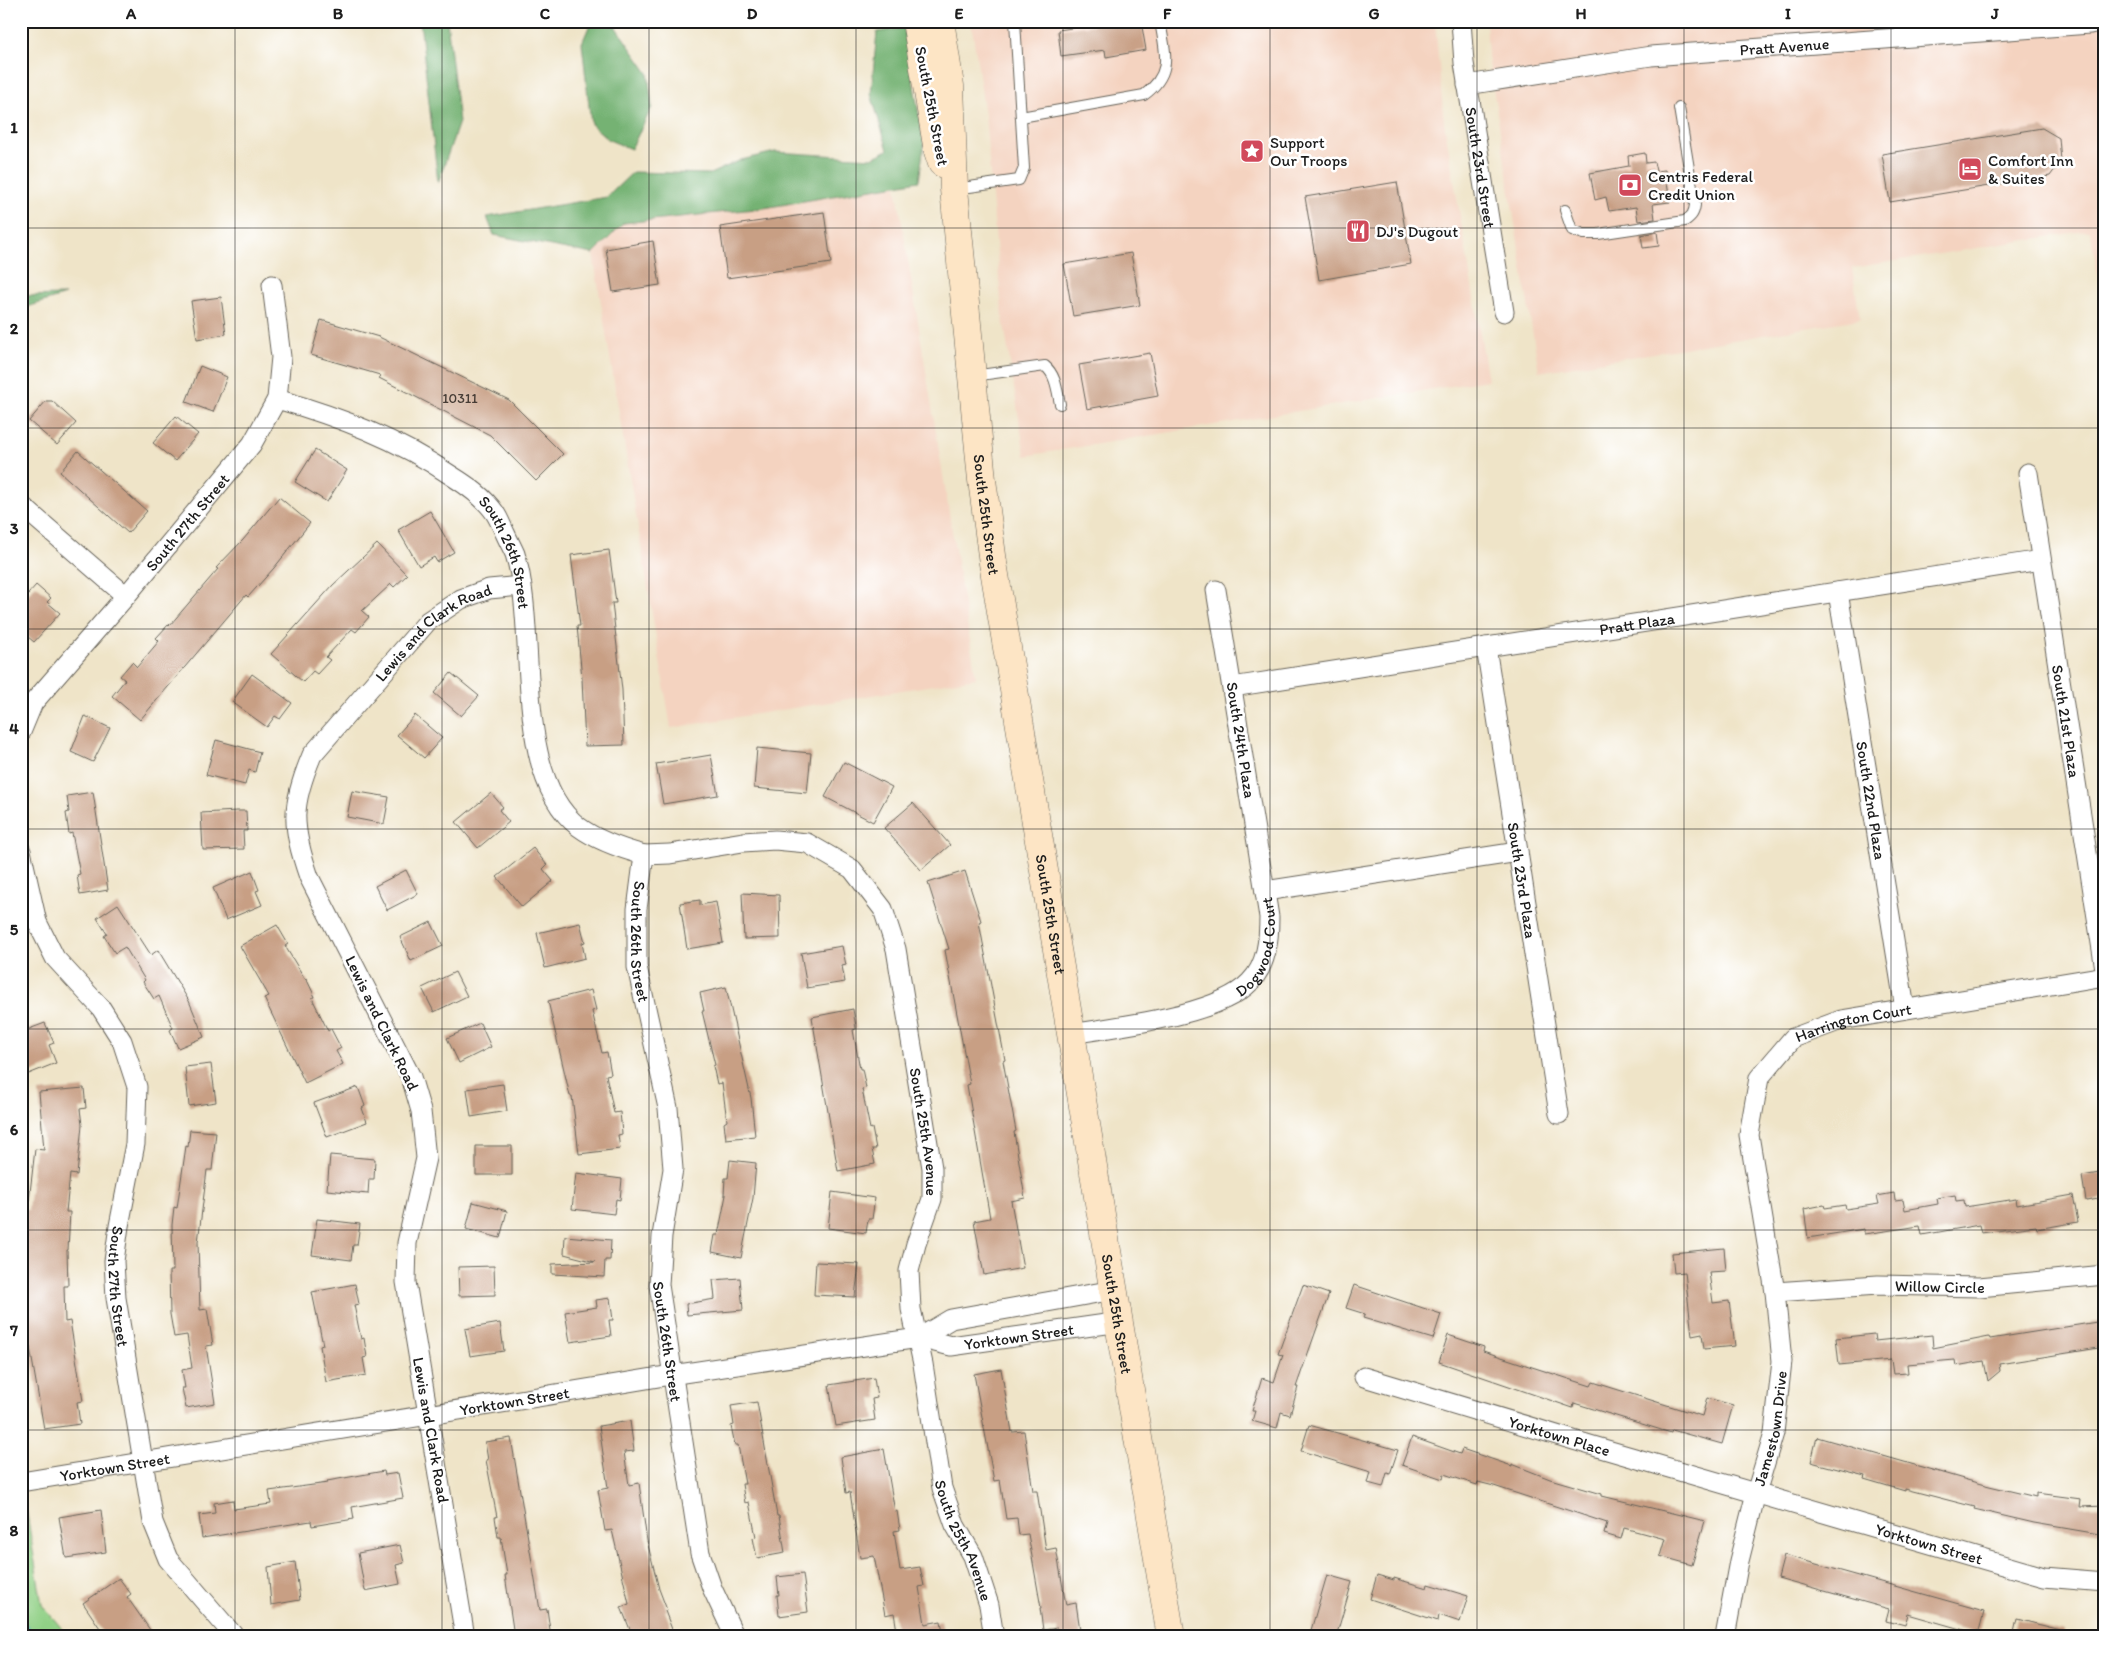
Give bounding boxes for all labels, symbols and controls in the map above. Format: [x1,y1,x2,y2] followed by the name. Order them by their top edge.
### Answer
[125,4,137,23] text: A
[333,4,344,23] text: B
[540,4,551,23] text: C
[747,4,758,23] text: D
[955,4,964,23] text: E
[1163,4,1172,23] text: F
[1368,4,1380,23] text: G
[1575,4,1587,23] text: H
[1785,4,1791,23] text: I
[1990,4,1999,23] text: J
[1739,34,1830,59] street label: Pratt Avenue
[911,45,953,167] street label: South 25th Street
[1462,106,1500,229] street label: South 23rd Street
[10,118,18,137] text: 1
[1270,133,1347,170] place label: Support Our Troops
[1239,138,1265,164] place icon: Support Our Troops
[1988,151,2074,188] place label: Comfort Inn & Suites
[1957,156,1983,182] hotel icon: Comfort Inn & Suites
[1648,167,1753,204] place label: Centris Federal Credit Union
[1617,172,1643,198] bank icon: Centris Federal Credit Union
[1345,218,1371,244] restaurant icon: DJ's Dugout
[1376,222,1458,241] place label: DJ's Dugout
[10,319,19,338] text: 2
[442,390,478,407] house number: 10311
[970,453,1004,576] street label: South 25th Street
[141,470,233,575] street label: South 27th Street
[475,491,534,610] street label: South 26th Street
[10,519,19,538] text: 3
[371,579,494,685] street label: Lewis and Clark Road
[1598,608,1677,639] street label: Pratt Plaza
[2048,663,2085,779] street label: South 21st Plaza
[1222,681,1260,800] street label: South 24th Plaza
[9,719,19,738] text: 4
[1853,740,1890,861] street label: South 22nd Plaza
[1504,821,1541,940] street label: South 23rd Plaza
[1032,853,1071,976] street label: South 25th Street
[628,880,654,1004] street label: South 26th Street
[1231,896,1279,1000] street label: Dogwood Court
[10,920,19,939] text: 5
[341,953,423,1094] street label: Lewis and Clark Road
[1792,999,1913,1046] street label: Harrington Court
[906,1066,942,1196] street label: South 25th Avenue
[10,1120,19,1139] text: 6
[104,1225,133,1348] street label: South 27th Street
[1098,1252,1137,1375] street label: South 25th Street
[1895,1276,1985,1297] street label: Willow Circle
[649,1280,686,1403] street label: South 26th Street
[963,1319,1075,1354] street label: Yorktown Street
[9,1321,18,1340] text: 7
[409,1356,453,1505] street label: Lewis and Clark Road
[1749,1370,1790,1488] street label: Jamestown Drive
[458,1382,571,1419] street label: Yorktown Street
[1506,1412,1612,1460] street label: Yorktown Place
[59,1448,171,1485] street label: Yorktown Street
[931,1479,997,1603] street label: South 25th Avenue
[1873,1519,1985,1568] street label: Yorktown Street
[10,1521,19,1540] text: 8

